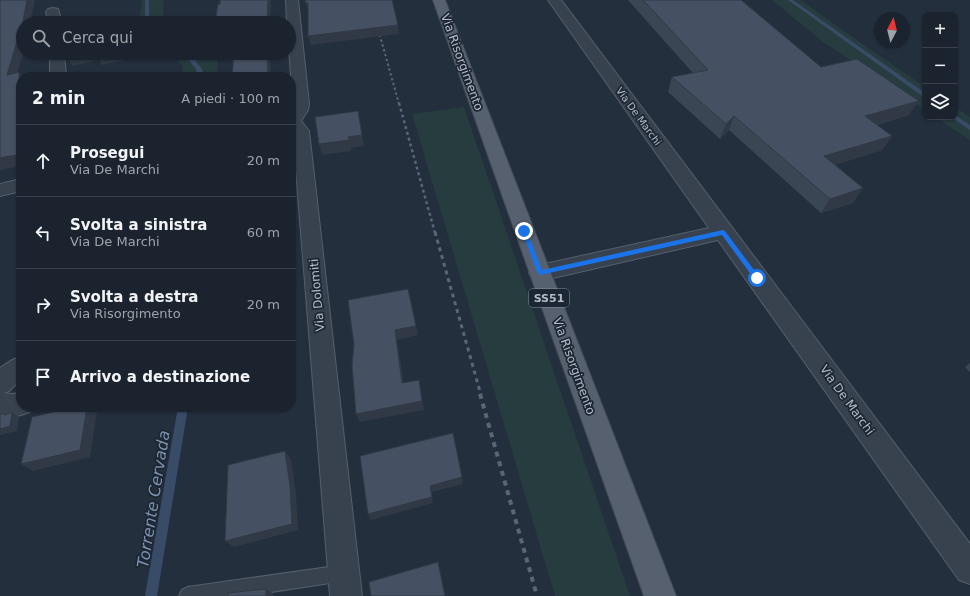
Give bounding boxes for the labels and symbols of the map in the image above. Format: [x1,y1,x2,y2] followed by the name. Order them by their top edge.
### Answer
[438,12,486,112] street label: Via Risorgimento
[874,12,910,48] north arrow
[614,85,663,147] street label: Via De Marchi
[515,222,533,240] route end
[307,258,327,332] street label: Via Dolomiti
[748,269,766,287] route start
[529,289,569,307] road number: SS51
[550,316,598,416] street label: Via Risorgimento
[817,362,877,438] street label: Via De Marchi
[133,429,174,569] water label: Torrente Cervada

